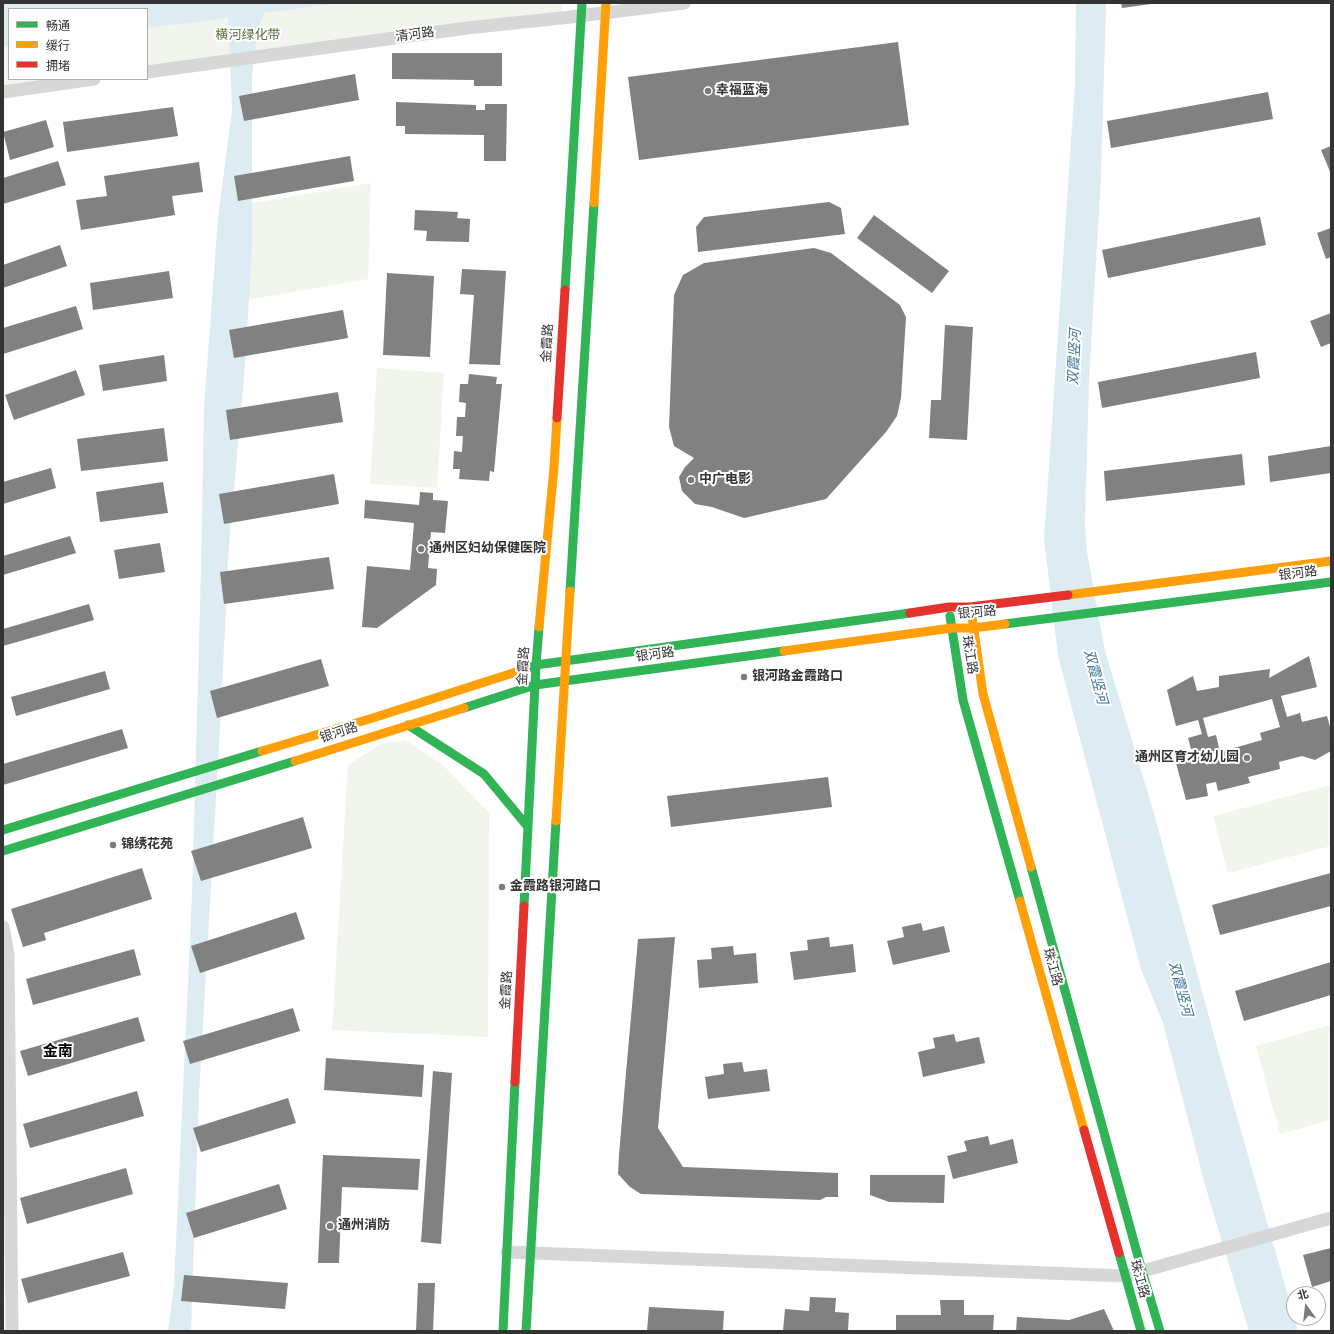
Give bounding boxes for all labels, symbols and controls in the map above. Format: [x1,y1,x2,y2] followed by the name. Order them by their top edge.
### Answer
[8,8,148,80] legend
[46,19,70,33] text: 畅通
[395,25,435,45] street label: 清河路
[216,28,280,44] park label: 横河绿化带
[46,39,70,53] text: 缓行
[46,59,70,73] text: 拥堵
[716,83,768,99] place label: 幸福蓝海
[703,86,713,96] marker: 幸福蓝海
[539,323,557,363] street label: 金霞路
[1065,329,1085,385] water label: 双霞竖河
[699,472,751,488] place label: 中广电影
[686,475,696,485] marker: 中广电影
[429,541,546,557] place label: 通州区妇幼保健医院
[416,544,426,554] marker: 通州区妇幼保健医院
[1278,564,1318,584] street label: 银河路
[957,604,997,622] street label: 银河路
[958,635,980,675] street label: 珠江路
[635,645,675,665] street label: 银河路
[515,646,533,686] street label: 金霞路
[1080,648,1110,706] water label: 双霞竖河
[752,669,843,685] place label: 银河路金霞路口
[739,672,749,682] marker: 银河路金霞路口
[318,720,360,746] street label: 银河路
[1135,750,1239,766] place label: 通州区育才幼儿园
[1242,753,1252,763] marker: 通州区育才幼儿园
[121,837,173,853] place label: 锦绣花苑
[108,840,118,850] marker: 锦绣花苑
[510,879,601,895] place label: 金霞路银河路口
[497,882,507,892] marker: 金霞路银河路口
[1039,946,1065,988] street label: 珠江路
[1165,960,1195,1018] water label: 双霞竖河
[498,970,516,1010] street label: 金霞路
[43,1043,73,1061] district label: 金南
[338,1218,390,1234] place label: 通州消防
[325,1221,335,1231] marker: 通州消防
[1126,1258,1152,1300] street label: 珠江路
[1286,1286,1326,1326] north arrow
[1296,1287,1310,1303] text: 北

